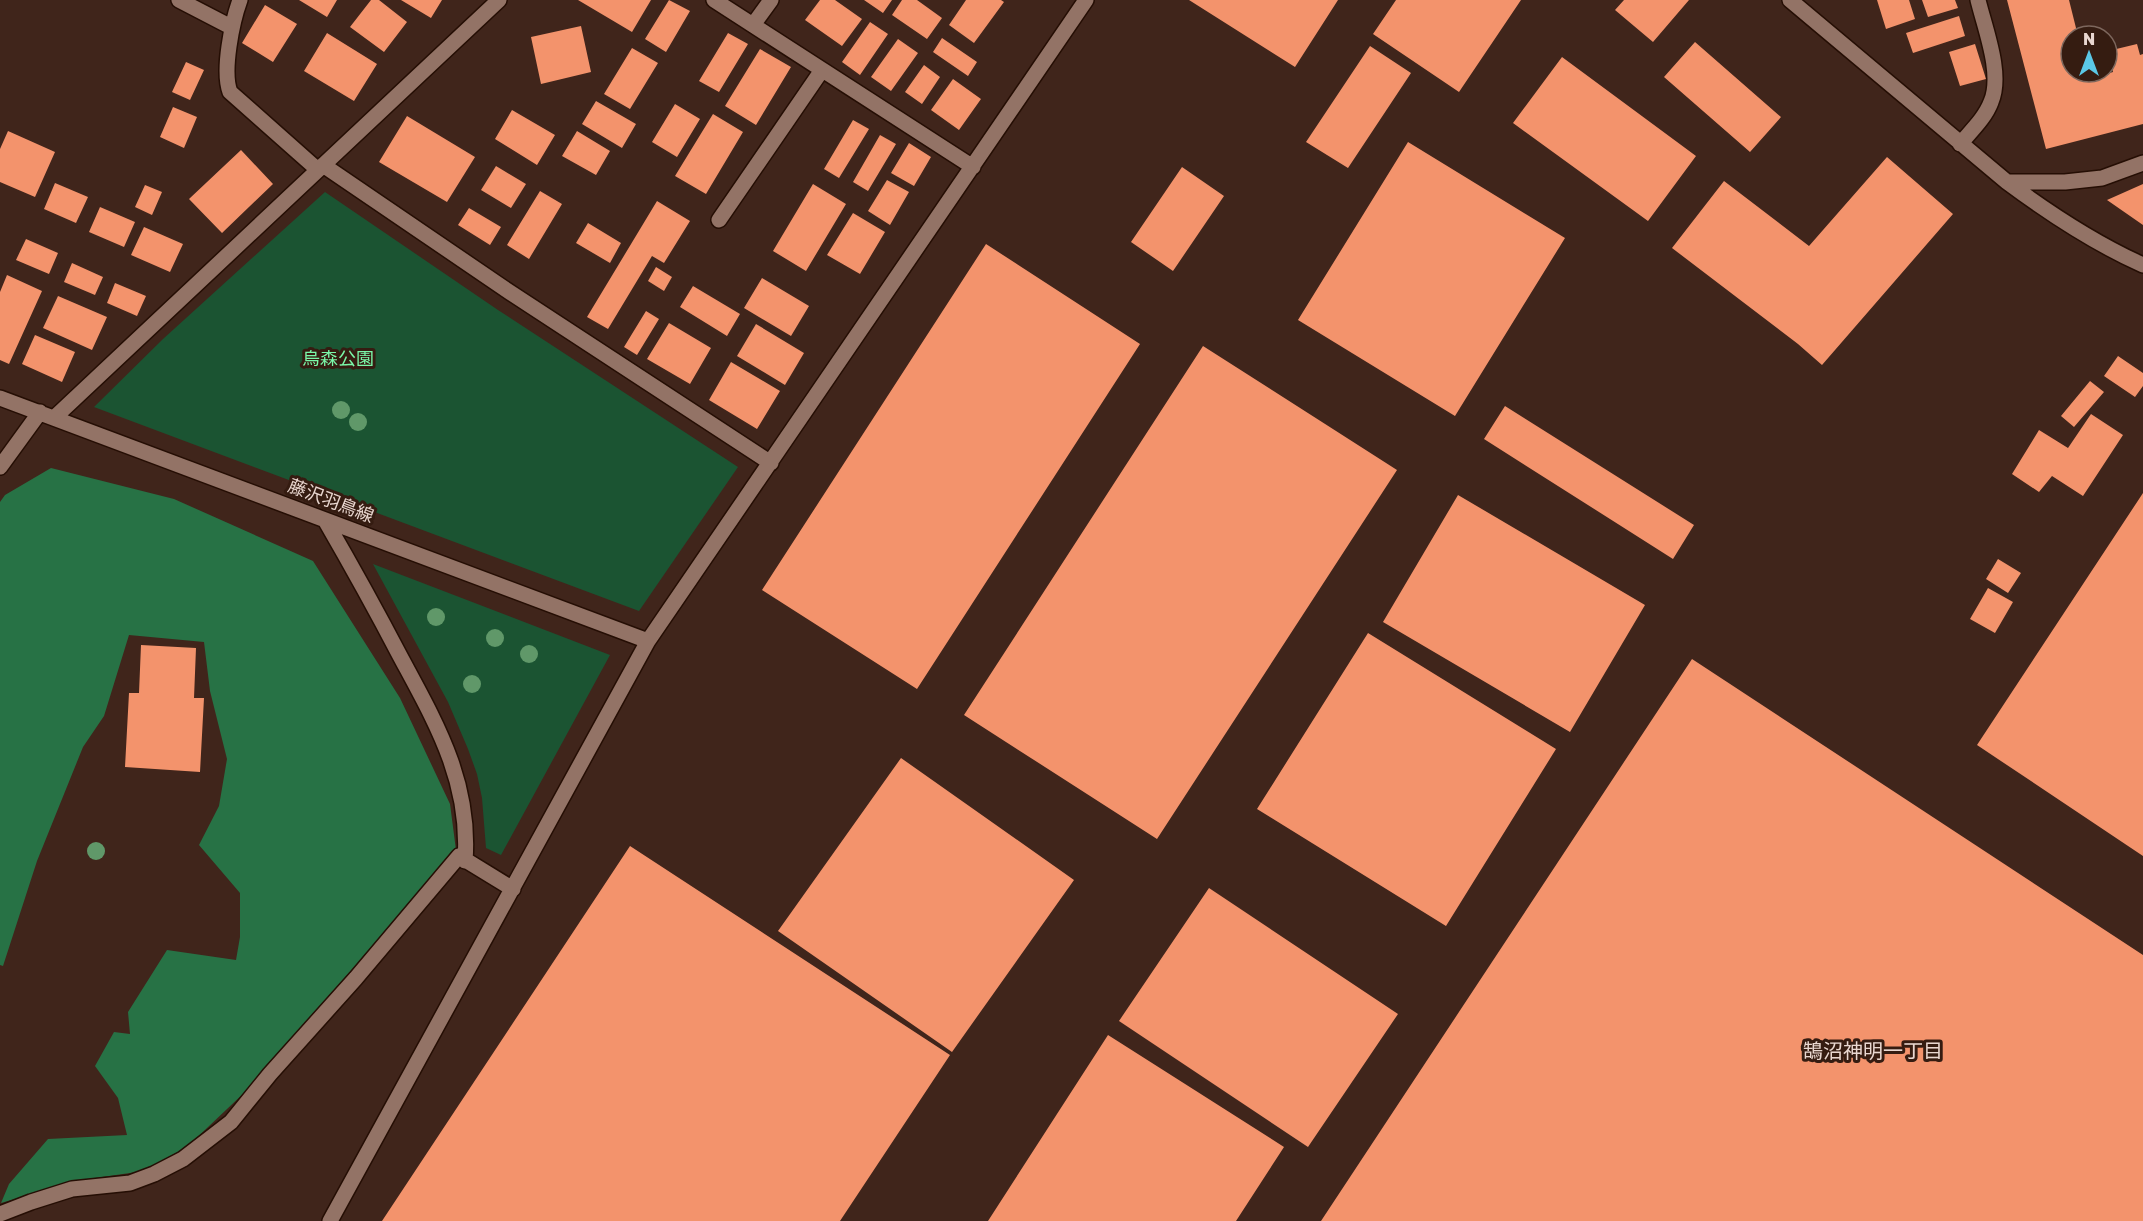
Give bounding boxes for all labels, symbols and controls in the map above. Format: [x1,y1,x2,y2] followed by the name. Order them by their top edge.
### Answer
[2059,24,2119,84] north arrow
[2083,29,2095,49] text: N
[302,347,374,369] park label: 烏森公園
[285,474,377,526] street label: 藤沢羽鳥線
[1803,1038,1943,1062] district label: 鵠沼神明一丁目

